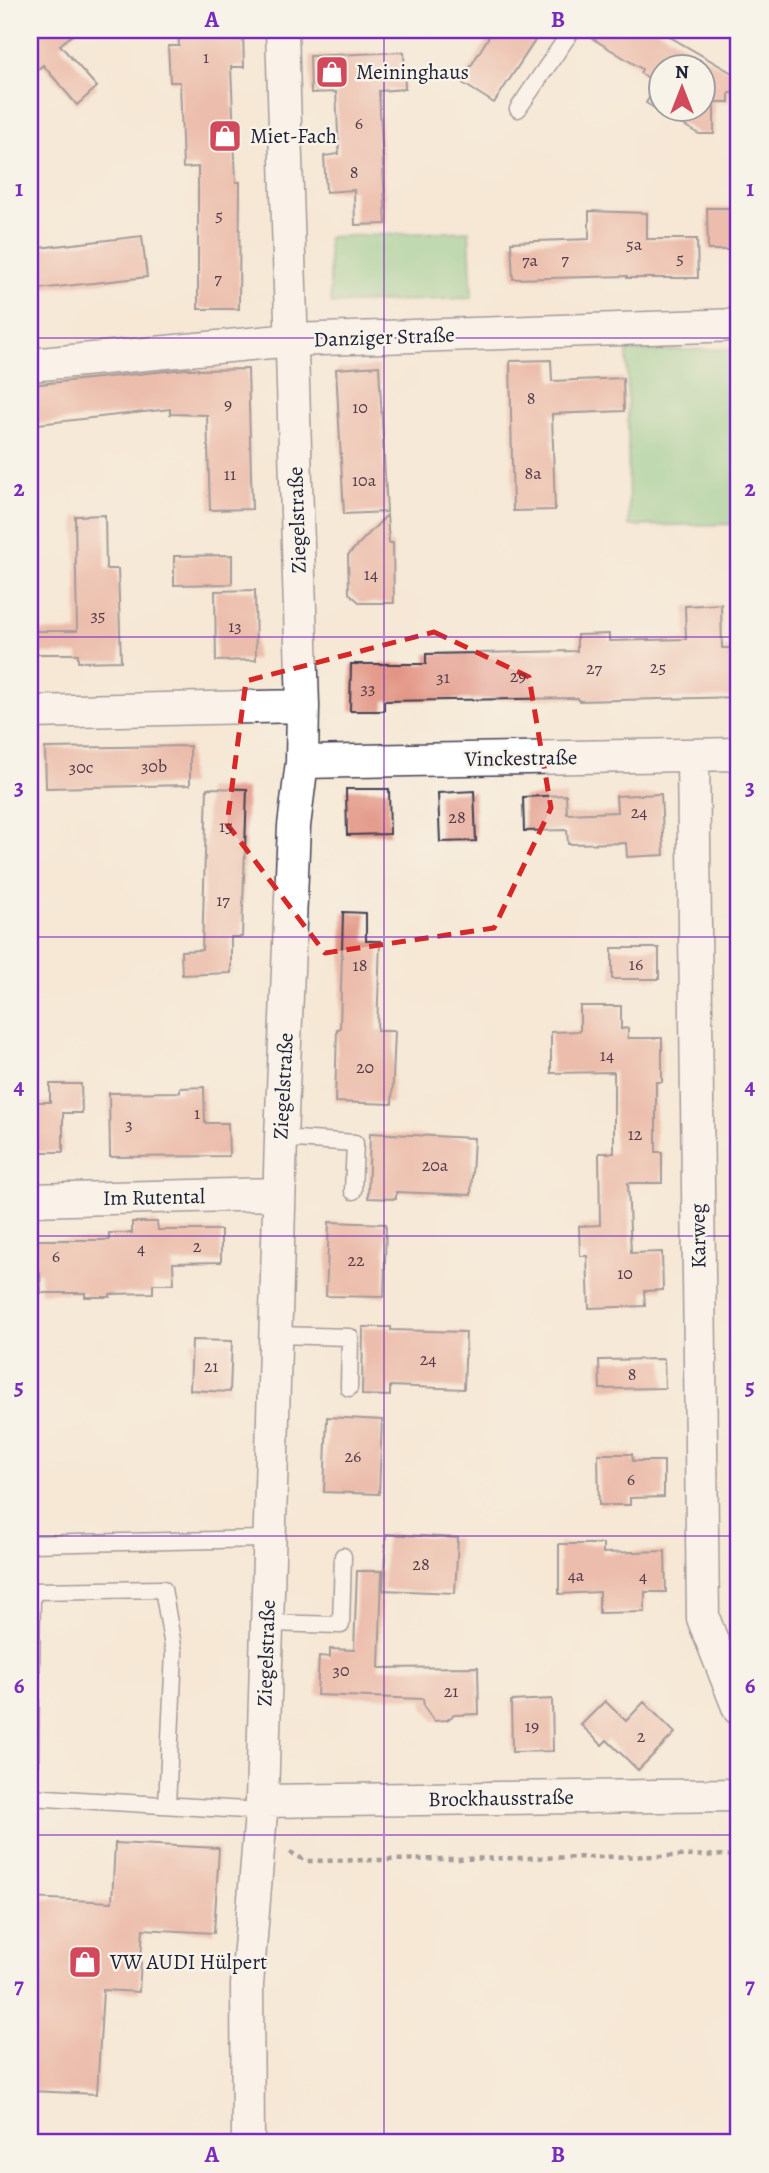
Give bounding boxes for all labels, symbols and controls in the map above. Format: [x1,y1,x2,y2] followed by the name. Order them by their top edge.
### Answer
[204,4,220,35] text: A
[551,4,565,35] text: B
[203,45,209,69] house number: 1
[646,52,716,122] north arrow
[313,53,351,91] shop icon: Meininghaus
[356,58,469,86] place label: Meininghaus
[675,59,689,85] text: N
[355,111,363,135] house number: 6
[206,117,244,155] shop icon: Miet-Fach
[250,122,337,150] place label: Miet-Fach
[350,160,358,184] house number: 8
[15,173,23,204] text: 1
[746,173,754,204] text: 1
[215,203,223,227] house number: 5
[626,232,643,256] house number: 5a
[676,246,684,270] house number: 5
[561,247,569,271] house number: 7
[522,248,539,272] house number: 7a
[214,266,222,290] house number: 7
[313,321,455,353] street label: Danziger Straße
[527,386,535,410] house number: 8
[224,392,232,416] house number: 9
[352,395,368,419] house number: 10
[524,461,542,485] house number: 8a
[224,462,236,486] house number: 11
[281,466,313,574] street label: Ziegelstraße
[352,468,377,492] house number: 10a
[13,473,25,504] text: 2
[744,473,756,504] text: 2
[364,562,378,586] house number: 14
[90,603,106,627] house number: 35
[228,614,242,638] house number: 13
[650,655,666,679] house number: 25
[586,656,602,680] house number: 27
[510,664,526,688] house number: 29
[436,665,450,689] house number: 31
[361,676,375,700] house number: 33
[463,743,578,773] street label: Vinckestraße
[141,754,167,778] house number: 30b
[69,755,93,779] house number: 30c
[14,772,24,803] text: 3
[745,772,755,803] text: 3
[631,800,647,824] house number: 24
[448,805,466,829] house number: 28
[219,814,233,838] house number: 15
[216,888,230,912] house number: 17
[629,952,643,976] house number: 16
[353,953,367,977] house number: 18
[266,1032,300,1140] street label: Ziegelstraße
[600,1043,614,1067] house number: 14
[356,1055,374,1079] house number: 20
[14,1071,25,1102] text: 4
[745,1071,756,1102] text: 4
[194,1101,200,1125] house number: 1
[125,1112,133,1136] house number: 3
[628,1122,643,1146] house number: 12
[422,1153,449,1177] house number: 20a
[103,1182,205,1212] street label: Im Rutental
[683,1203,713,1269] street label: Karweg
[193,1234,202,1258] house number: 2
[137,1236,145,1260] house number: 4
[52,1244,60,1268] house number: 6
[347,1248,365,1272] house number: 22
[617,1261,633,1285] house number: 10
[420,1347,436,1371] house number: 24
[204,1354,218,1378] house number: 21
[628,1362,636,1386] house number: 8
[14,1371,24,1402] text: 5
[745,1371,755,1402] text: 5
[345,1444,361,1468] house number: 26
[627,1467,635,1491] house number: 6
[412,1552,430,1576] house number: 28
[568,1563,585,1587] house number: 4a
[639,1564,647,1588] house number: 4
[250,1599,282,1707] street label: Ziegelstraße
[332,1658,350,1682] house number: 30
[14,1670,25,1701] text: 6
[745,1670,756,1701] text: 6
[444,1679,458,1703] house number: 21
[525,1714,539,1738] house number: 19
[637,1724,646,1748] house number: 2
[428,1783,574,1813] street label: Brockhausstraße
[66,1943,104,1981] shop icon: VW AUDI Hülpert
[109,1948,267,1976] place label: VW AUDI Hülpert
[14,1970,24,2001] text: 7
[745,1970,755,2001] text: 7
[204,2139,220,2170] text: A
[551,2139,565,2170] text: B

